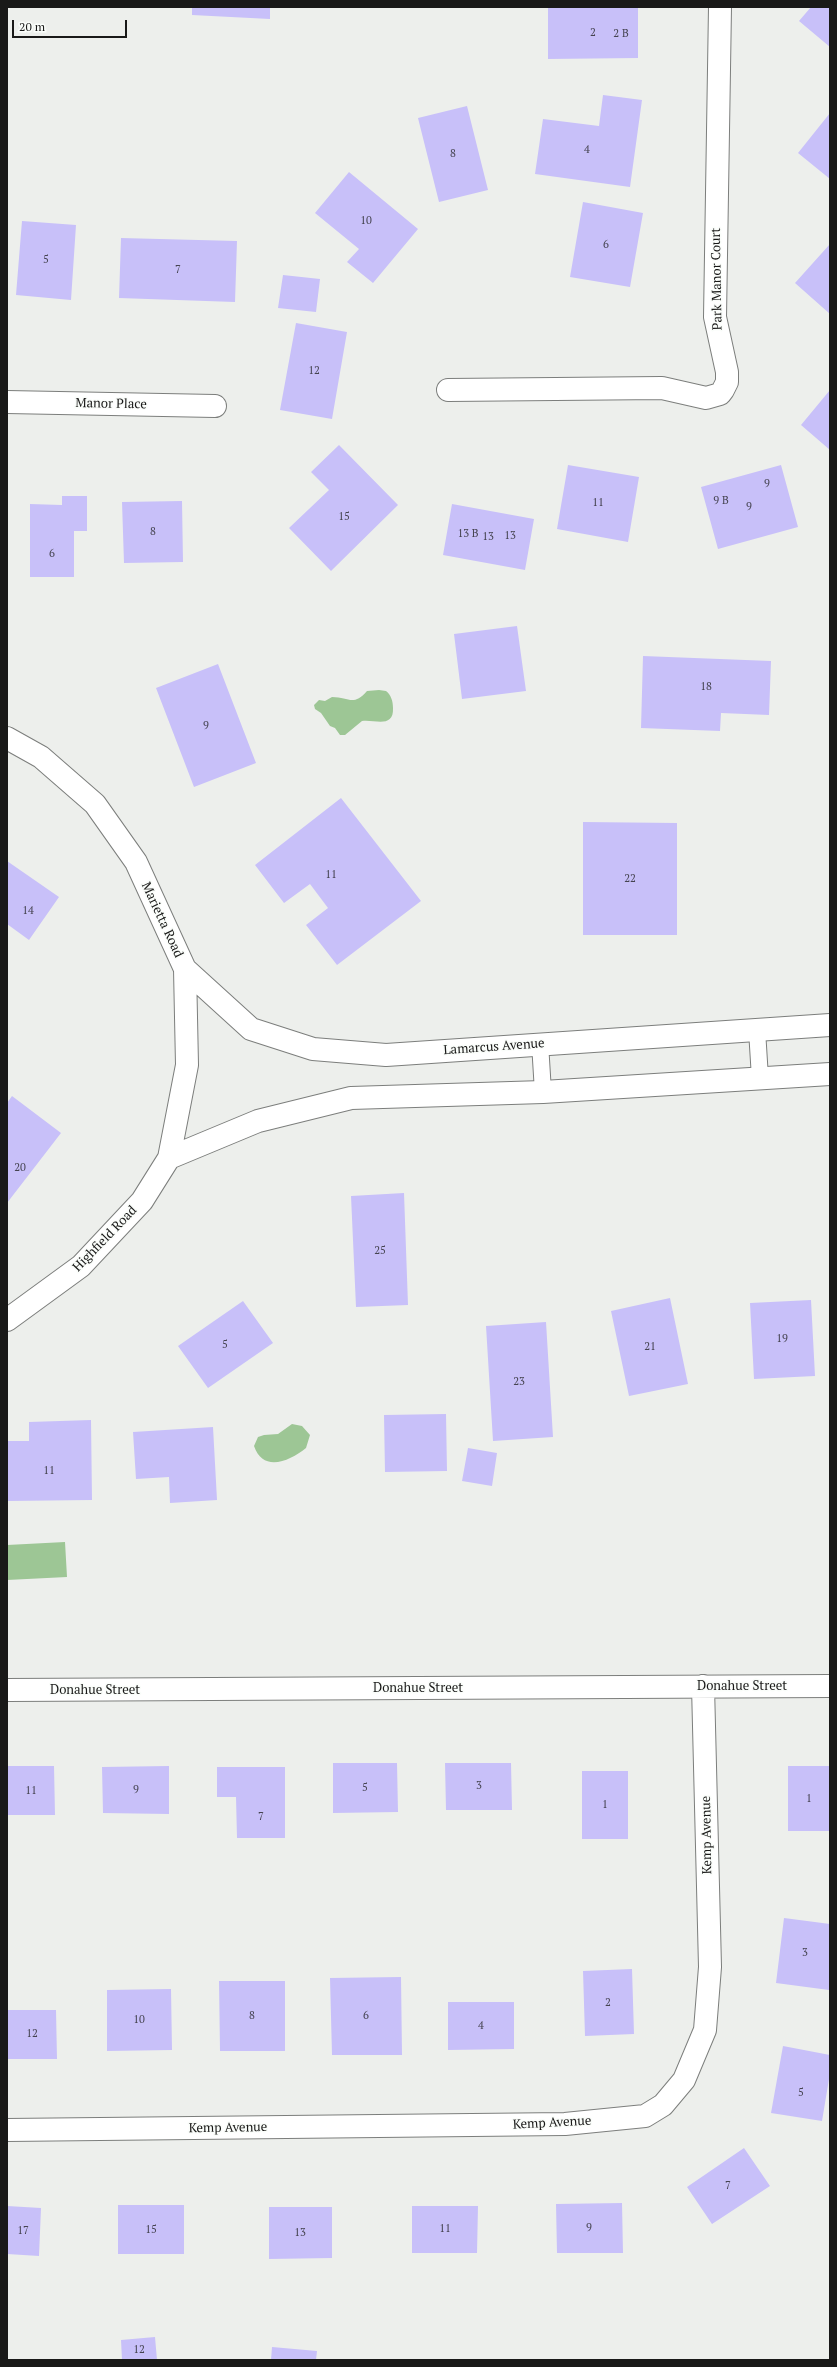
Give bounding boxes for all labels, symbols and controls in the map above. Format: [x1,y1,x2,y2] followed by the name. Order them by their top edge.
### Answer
[14,12,129,38] scale bar
[19,19,45,34] text: 20 m
[590,26,596,40] house number: 2
[613,27,629,41] house number: 2 B
[584,143,590,157] house number: 4
[450,147,456,161] house number: 8
[360,214,372,228] house number: 10
[708,228,726,330] street label: Park Manor Court
[603,238,609,252] house number: 6
[43,253,49,267] house number: 5
[175,263,181,277] house number: 7
[308,364,320,378] house number: 12
[75,396,147,412] street label: Manor Place
[764,477,770,491] house number: 9
[713,494,729,508] house number: 9 B
[592,496,604,510] house number: 11
[746,500,752,514] house number: 9
[338,510,350,524] house number: 15
[150,525,156,539] house number: 8
[457,527,479,541] house number: 13 B
[504,529,516,543] house number: 13
[482,530,494,544] house number: 13
[49,547,55,561] house number: 6
[700,680,712,694] house number: 18
[203,719,209,733] house number: 9
[325,868,337,882] house number: 11
[624,872,636,886] house number: 22
[138,880,186,960] street label: Marietta Road
[22,904,34,918] house number: 14
[443,1036,545,1058] street label: Lamarcus Avenue
[14,1161,26,1175] house number: 20
[70,1203,140,1275] street label: Highfield Road
[374,1244,386,1258] house number: 25
[776,1332,788,1346] house number: 19
[222,1338,228,1352] house number: 5
[644,1340,656,1354] house number: 21
[513,1375,525,1389] house number: 23
[43,1464,55,1478] house number: 11
[697,1678,787,1694] street label: Donahue Street
[373,1680,463,1696] street label: Donahue Street
[50,1682,140,1698] street label: Donahue Street
[476,1779,482,1793] house number: 3
[362,1781,368,1795] house number: 5
[133,1783,139,1797] house number: 9
[25,1784,37,1798] house number: 11
[806,1792,812,1806] house number: 1
[699,1796,715,1874] street label: Kemp Avenue
[602,1798,608,1812] house number: 1
[258,1810,264,1824] house number: 7
[802,1946,808,1960] house number: 3
[605,1996,611,2010] house number: 2
[249,2009,255,2023] house number: 8
[363,2009,369,2023] house number: 6
[133,2013,145,2027] house number: 10
[478,2019,484,2033] house number: 4
[26,2027,38,2041] house number: 12
[798,2086,804,2100] house number: 5
[512,2113,592,2133] street label: Kemp Avenue
[189,2120,267,2136] street label: Kemp Avenue
[725,2179,731,2193] house number: 7
[586,2221,592,2235] house number: 9
[439,2222,451,2236] house number: 11
[145,2223,157,2237] house number: 15
[17,2224,29,2238] house number: 17
[294,2226,306,2240] house number: 13
[133,2343,145,2357] house number: 12

